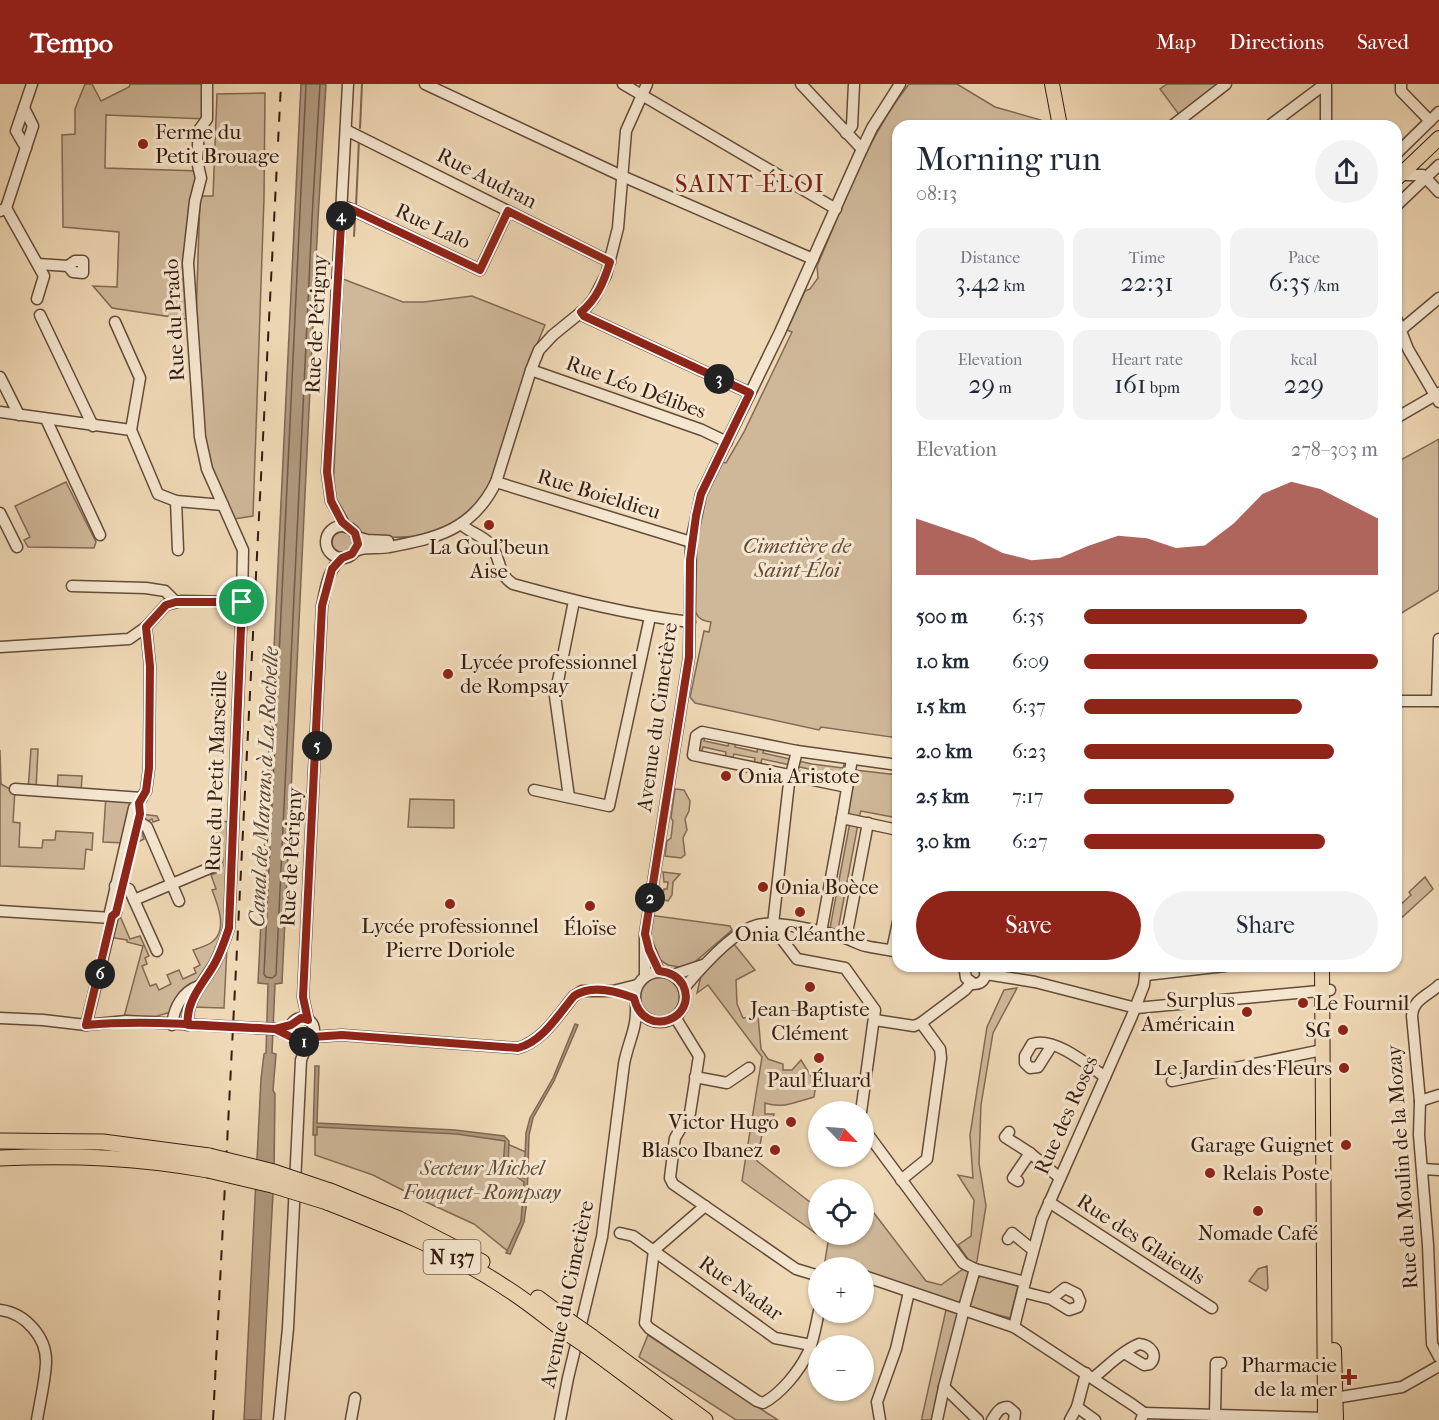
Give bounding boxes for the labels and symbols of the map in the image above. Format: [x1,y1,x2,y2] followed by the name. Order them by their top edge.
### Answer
[155,120,279,168] place label: Ferme du Petit Brouage
[136,137,150,151] marker: Ferme du Petit Brouage
[433,143,541,213] street label: Rue Audran
[675,169,825,198] district label: SAINT-ÉLOI
[392,198,474,254] street label: Rue Lalo
[326,201,356,231] pin: 4
[300,253,332,394] street label: Rue de Périgny
[159,258,189,382] street label: Rue du Prado
[563,351,710,424] street label: Rue Léo Délibes
[704,364,734,394] pin: 3
[535,464,664,524] street label: Rue Boieldieu
[482,518,496,532] marker: La Goul'beun Aise
[743,534,851,582] park label: Cimetière de Saint-Éloi
[429,535,549,583] place label: La Goul'beun Aise
[216,576,267,627] pin
[632,621,682,814] street label: Avenue du Cimetière
[244,645,284,928] water label: Canal de Marans à La Rochelle
[460,650,638,698] place label: Lycée professionnel de Rompsay
[441,667,455,681] marker: Lycée professionnel de Rompsay
[200,670,232,872] street label: Rue du Petit Marseille
[302,731,332,761] pin: 5
[738,764,860,788] place label: Onia Aristote
[719,769,733,783] marker: Onia Aristote
[275,786,307,927] street label: Rue de Périgny
[775,875,879,899] place label: Onia Boèce
[756,880,770,894] marker: Onia Boèce
[635,883,665,913] pin: 2
[443,897,457,911] marker: Lycée professionnel Pierre Doriole
[583,899,597,913] marker: Éloïse
[793,905,807,919] marker: Onia Cléanthe
[361,914,539,962] place label: Lycée professionnel Pierre Doriole
[563,916,617,940] place label: Éloïse
[735,922,865,946] place label: Onia Cléanthe
[85,959,115,989] pin: 6
[803,980,817,994] marker: Jean-Baptiste Clément
[1140,988,1235,1036] place label: Surplus Américain
[1315,991,1410,1015] place label: Le Fournil
[1296,996,1310,1010] marker: Le Fournil
[748,997,870,1045] place label: Jean-Baptiste Clément
[1240,1005,1254,1019] marker: Surplus Américain
[1305,1018,1331,1042] place label: SG
[1336,1023,1350,1037] marker: SG
[289,1027,319,1057] pin: 1
[1381,1043,1423,1290] street label: Rue du Moulin de la Mozay
[812,1051,826,1065] marker: Paul Éluard
[1029,1052,1103,1178] street label: Rue des Roses
[1154,1056,1332,1080] place label: Le Jardin des Fleurs
[1337,1061,1351,1075] marker: Le Jardin des Fleurs
[767,1068,872,1092] place label: Paul Éluard
[808,1101,874,1167] north arrow
[668,1110,779,1134] place label: Victor Hugo
[784,1115,798,1129] marker: Victor Hugo
[1190,1133,1334,1157] place label: Garage Guignet
[641,1138,763,1162] place label: Blasco Ibanez
[1339,1138,1353,1152] marker: Garage Guignet
[768,1143,782,1157] marker: Blasco Ibanez
[402,1156,562,1204] park label: Secteur Michel Fouquet- Rompsay
[1222,1161,1330,1185] place label: Relais Poste
[1203,1166,1217,1180] marker: Relais Poste
[1072,1189,1210,1289] street label: Rue des Glaieuls
[535,1198,599,1391] street label: Avenue du Cimetière
[1251,1204,1265,1218] marker: Nomade Café
[1198,1221,1318,1245] place label: Nomade Café
[424,1240,480,1274] road number: N 137
[694,1250,788,1326] street label: Rue Nadar
[1241,1353,1337,1401] place label: Pharmacie de la mer
[1342,1370,1356,1384] marker: Pharmacie de la mer

